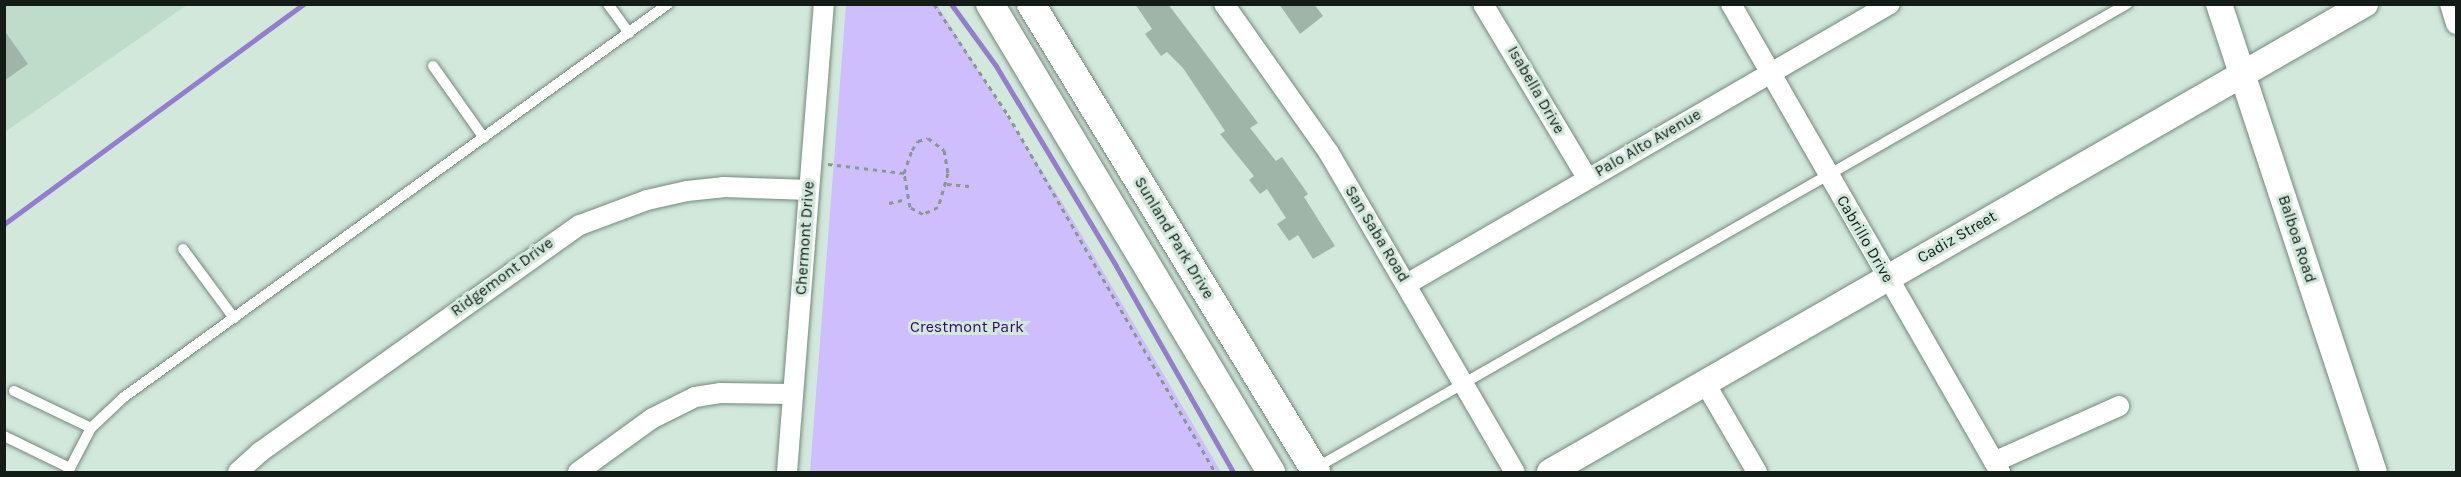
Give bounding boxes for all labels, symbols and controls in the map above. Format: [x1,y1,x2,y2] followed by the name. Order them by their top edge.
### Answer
[1503,43,1569,137] street label: Isabella Drive
[1591,105,1705,181] street label: Palo Alto Avenue
[1130,174,1218,302] street label: Sunland Park Drive
[791,180,819,296] street label: Chermont Drive
[1341,182,1413,286] street label: San Saba Road
[1832,192,1898,286] street label: Cabrillo Drive
[2274,193,2320,285] street label: Balboa Road
[1914,207,2000,267] street label: Cadiz Street
[447,233,557,321] street label: Ridgemont Drive
[910,317,1024,337] park label: Crestmont Park

